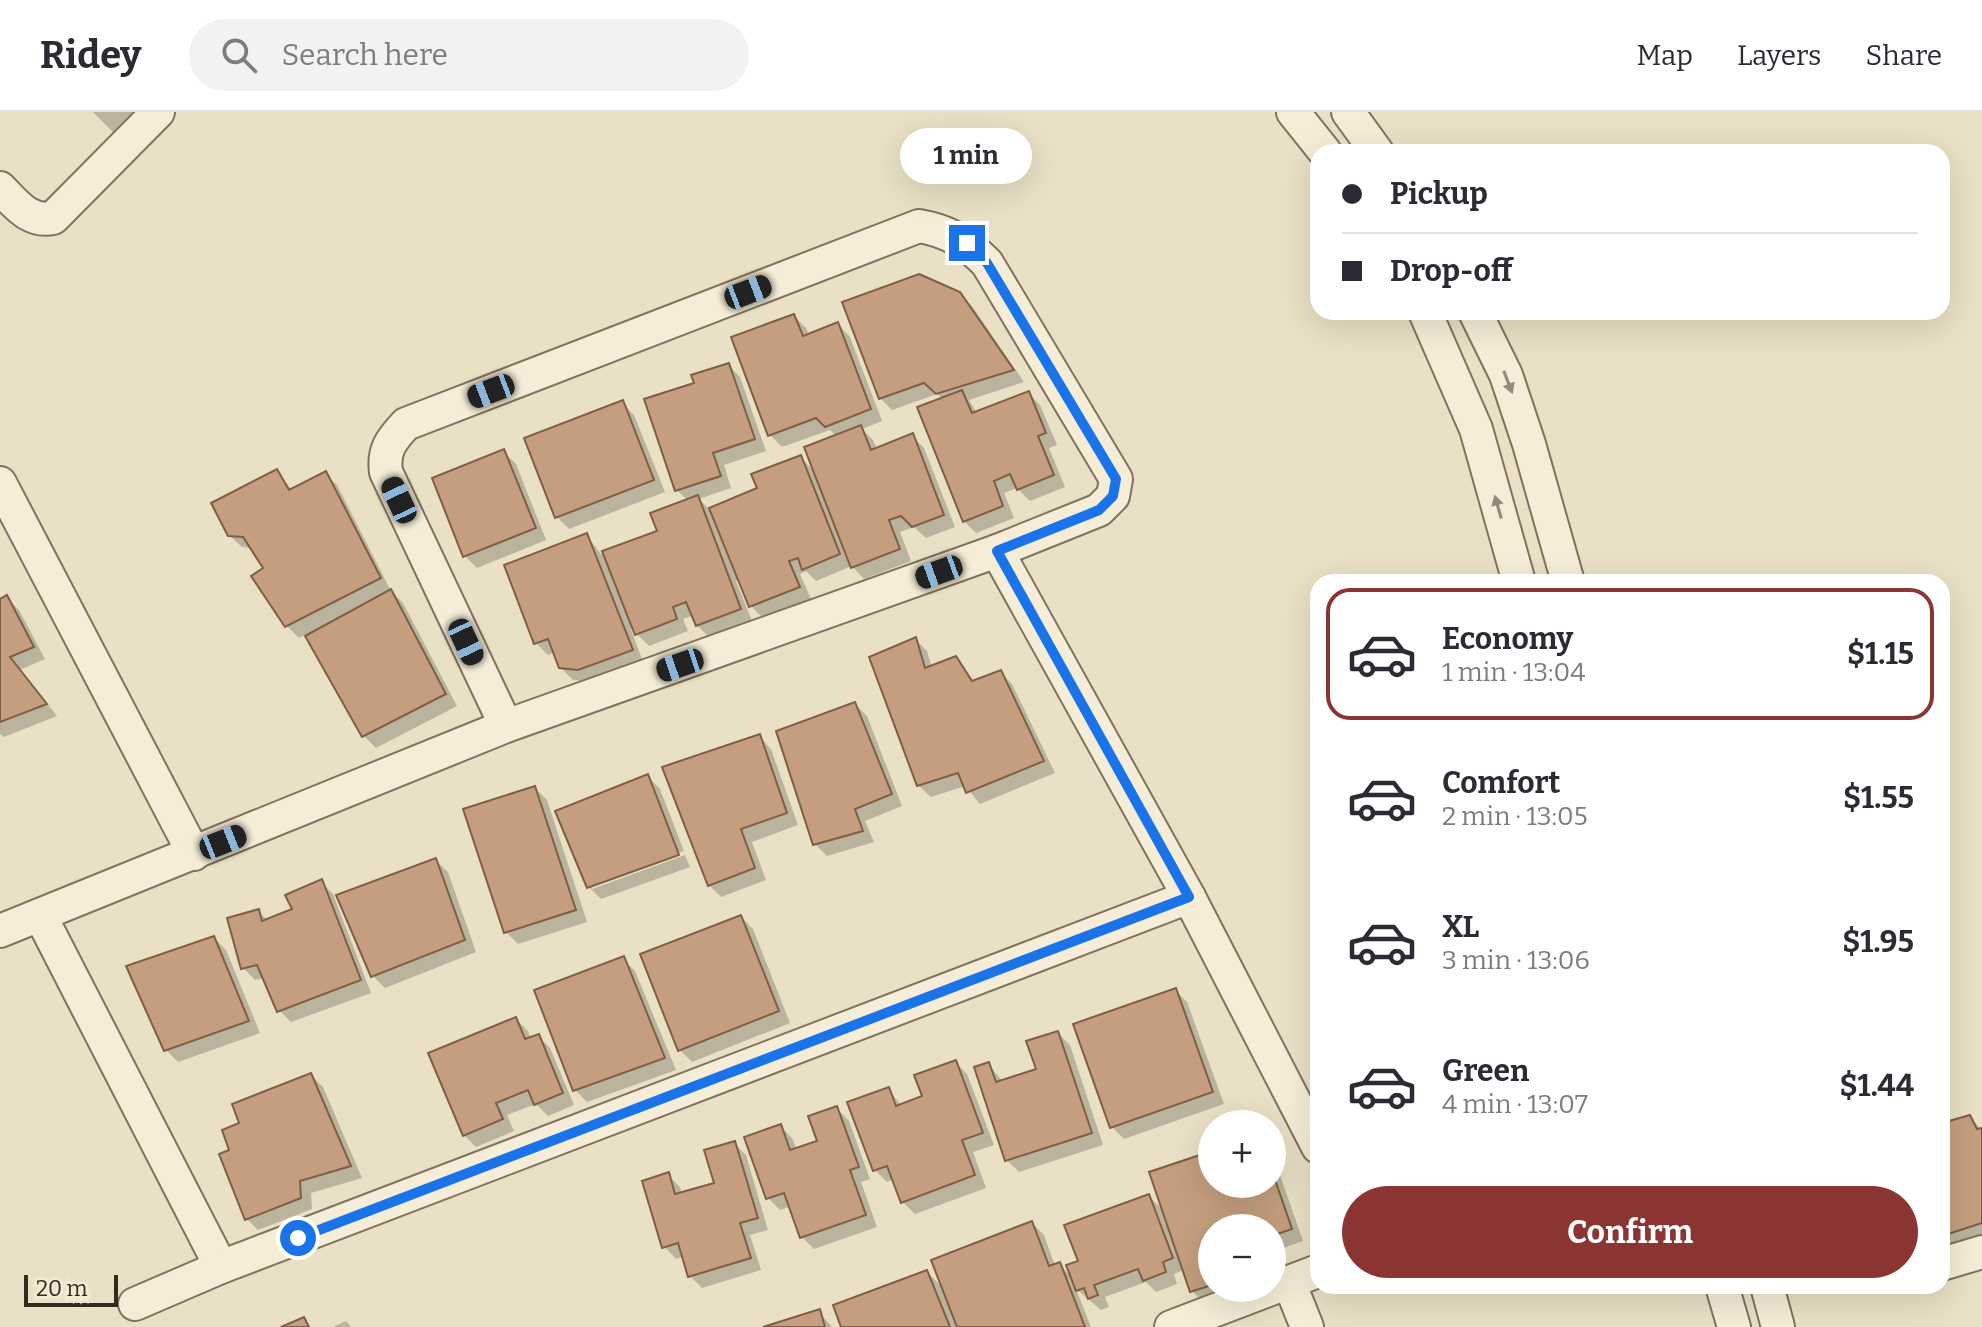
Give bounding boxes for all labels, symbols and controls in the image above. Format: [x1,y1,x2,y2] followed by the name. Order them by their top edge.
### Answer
[189,19,749,91] search box
[40,32,141,78] text: Ridey
[217,33,261,77] icon: search
[281,37,448,73] text: Search here
[1636,39,1693,72] text: Map
[1737,39,1821,72] text: Layers
[1865,39,1942,72] text: Share
[901,127,1033,183] callout: 1 min
[933,140,999,171] text: 1 min
[1390,176,1488,212] text: Pickup
[949,225,985,261] route end
[1390,253,1512,289] text: Drop-off
[721,272,775,312] car
[1502,370,1515,394] one-way arrow
[464,371,518,411] car
[378,473,420,527] car
[1491,495,1504,519] one-way arrow
[912,553,966,591] car
[445,615,487,669] car
[1346,618,1418,690] icon: car
[1442,621,1573,657] text: Economy
[1847,636,1914,672] text: $1.15
[653,646,707,684] car
[1442,657,1585,688] text: 1 min · 13:04
[1346,762,1418,834] icon: car
[1442,765,1560,801] text: Comfort
[1843,780,1914,816] text: $1.55
[1442,801,1588,832] text: 2 min · 13:05
[196,822,250,862] car
[1346,906,1418,978] icon: car
[1442,909,1479,945] text: XL
[1842,924,1914,960] text: $1.95
[1442,945,1590,976] text: 3 min · 13:06
[1346,1050,1418,1122] icon: car
[1442,1053,1529,1089] text: Green
[1840,1068,1914,1104] text: $1.44
[1442,1089,1588,1120] text: 4 min · 13:07
[1198,1110,1286,1302] map controls
[1198,1110,1286,1198] button: +
[1342,1186,1918,1278] button: Confirm
[1198,1214,1286,1302] button: −
[280,1220,316,1256] route start
[24,1271,118,1307] scale bar
[36,1275,87,1302] text: 20 m

